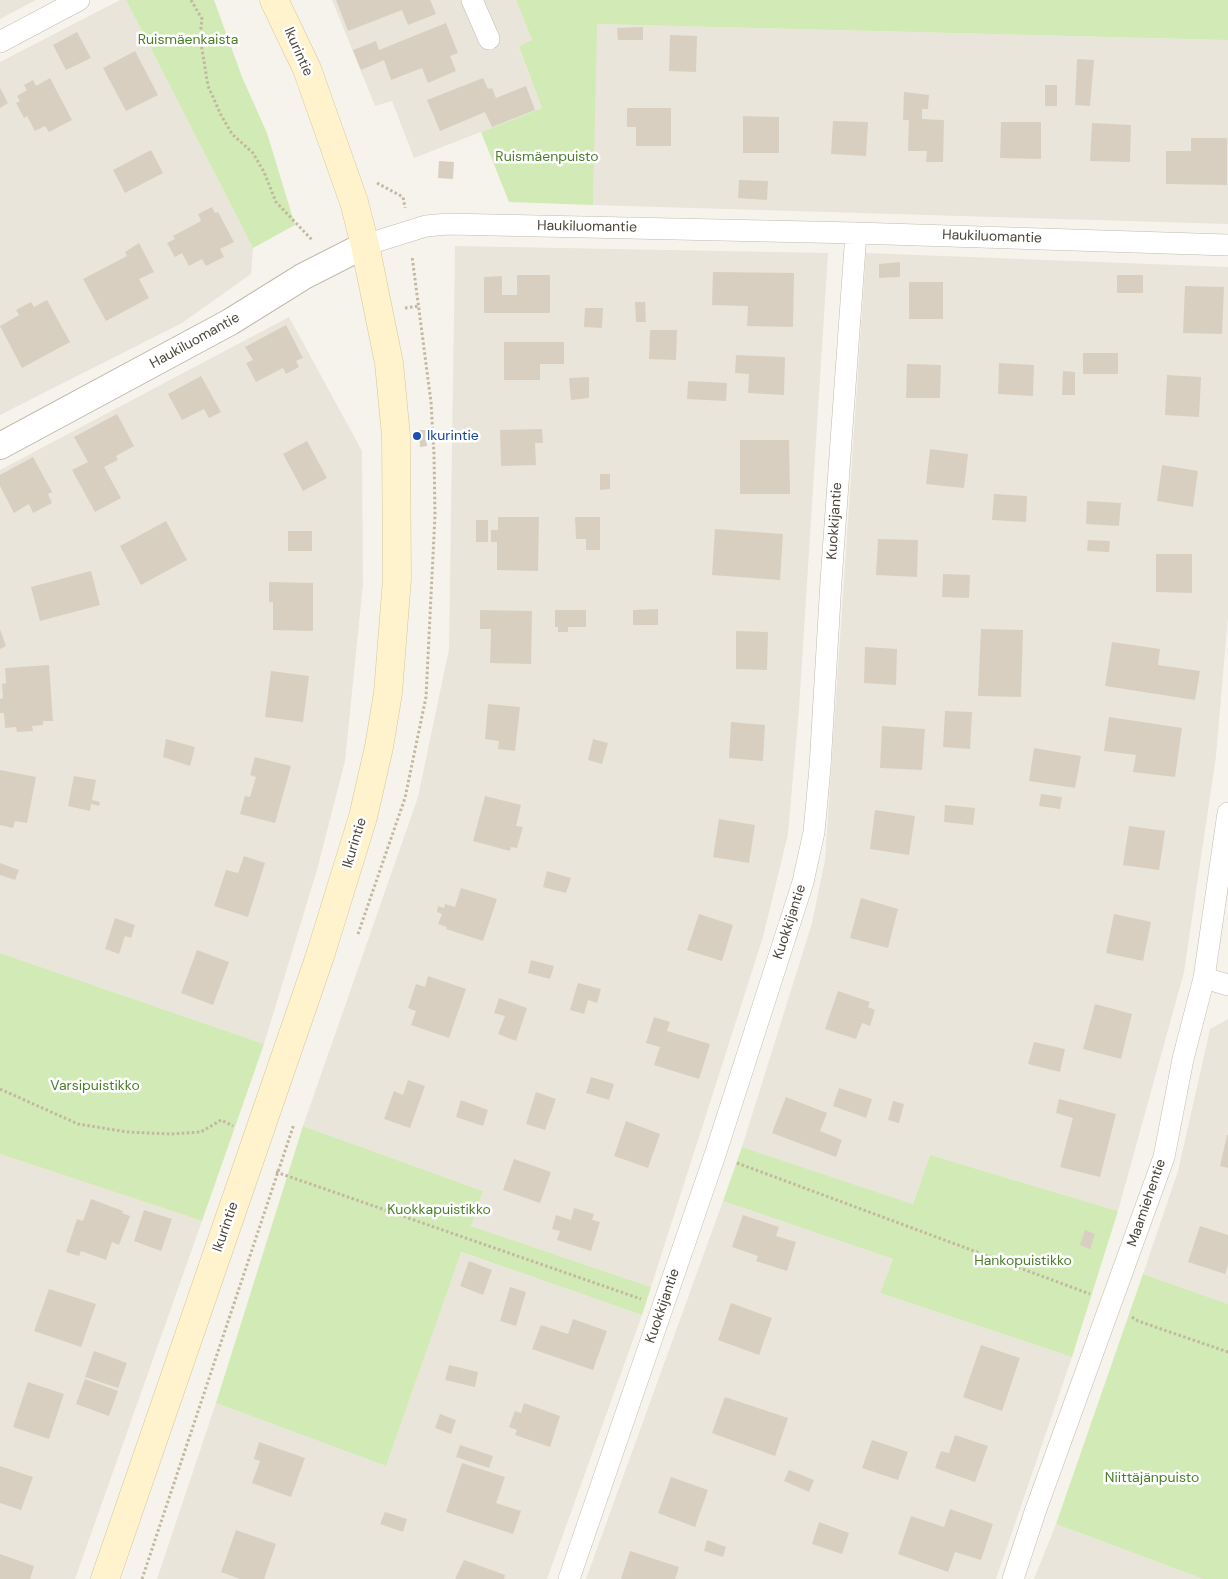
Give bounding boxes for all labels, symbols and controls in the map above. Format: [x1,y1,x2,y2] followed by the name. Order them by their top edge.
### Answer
[280,25,316,79] street label: Ikurintie
[138,32,238,48] park label: Ruismäenkaista
[495,149,599,165] park label: Ruismäenpuisto
[537,218,637,236] street label: Haukiluomantie
[942,227,1042,247] street label: Haukiluomantie
[147,309,243,373] street label: Haukiluomantie
[427,428,479,444] place label: Ikurintie
[411,430,423,442] marker: Ikurintie
[824,482,846,560] street label: Kuokkijantie
[339,816,371,870] street label: Ikurintie
[770,883,810,961] street label: Kuokkijantie
[50,1078,140,1094] park label: Varsipuistikko
[1124,1157,1170,1249] street label: Maamiehentie
[210,1200,242,1254] street label: Ikurintie
[387,1202,491,1218] park label: Kuokkapuistikko
[974,1253,1072,1269] park label: Hankopuistikko
[642,1267,684,1345] street label: Kuokkijantie
[1105,1470,1199,1486] park label: Niittäjänpuisto

